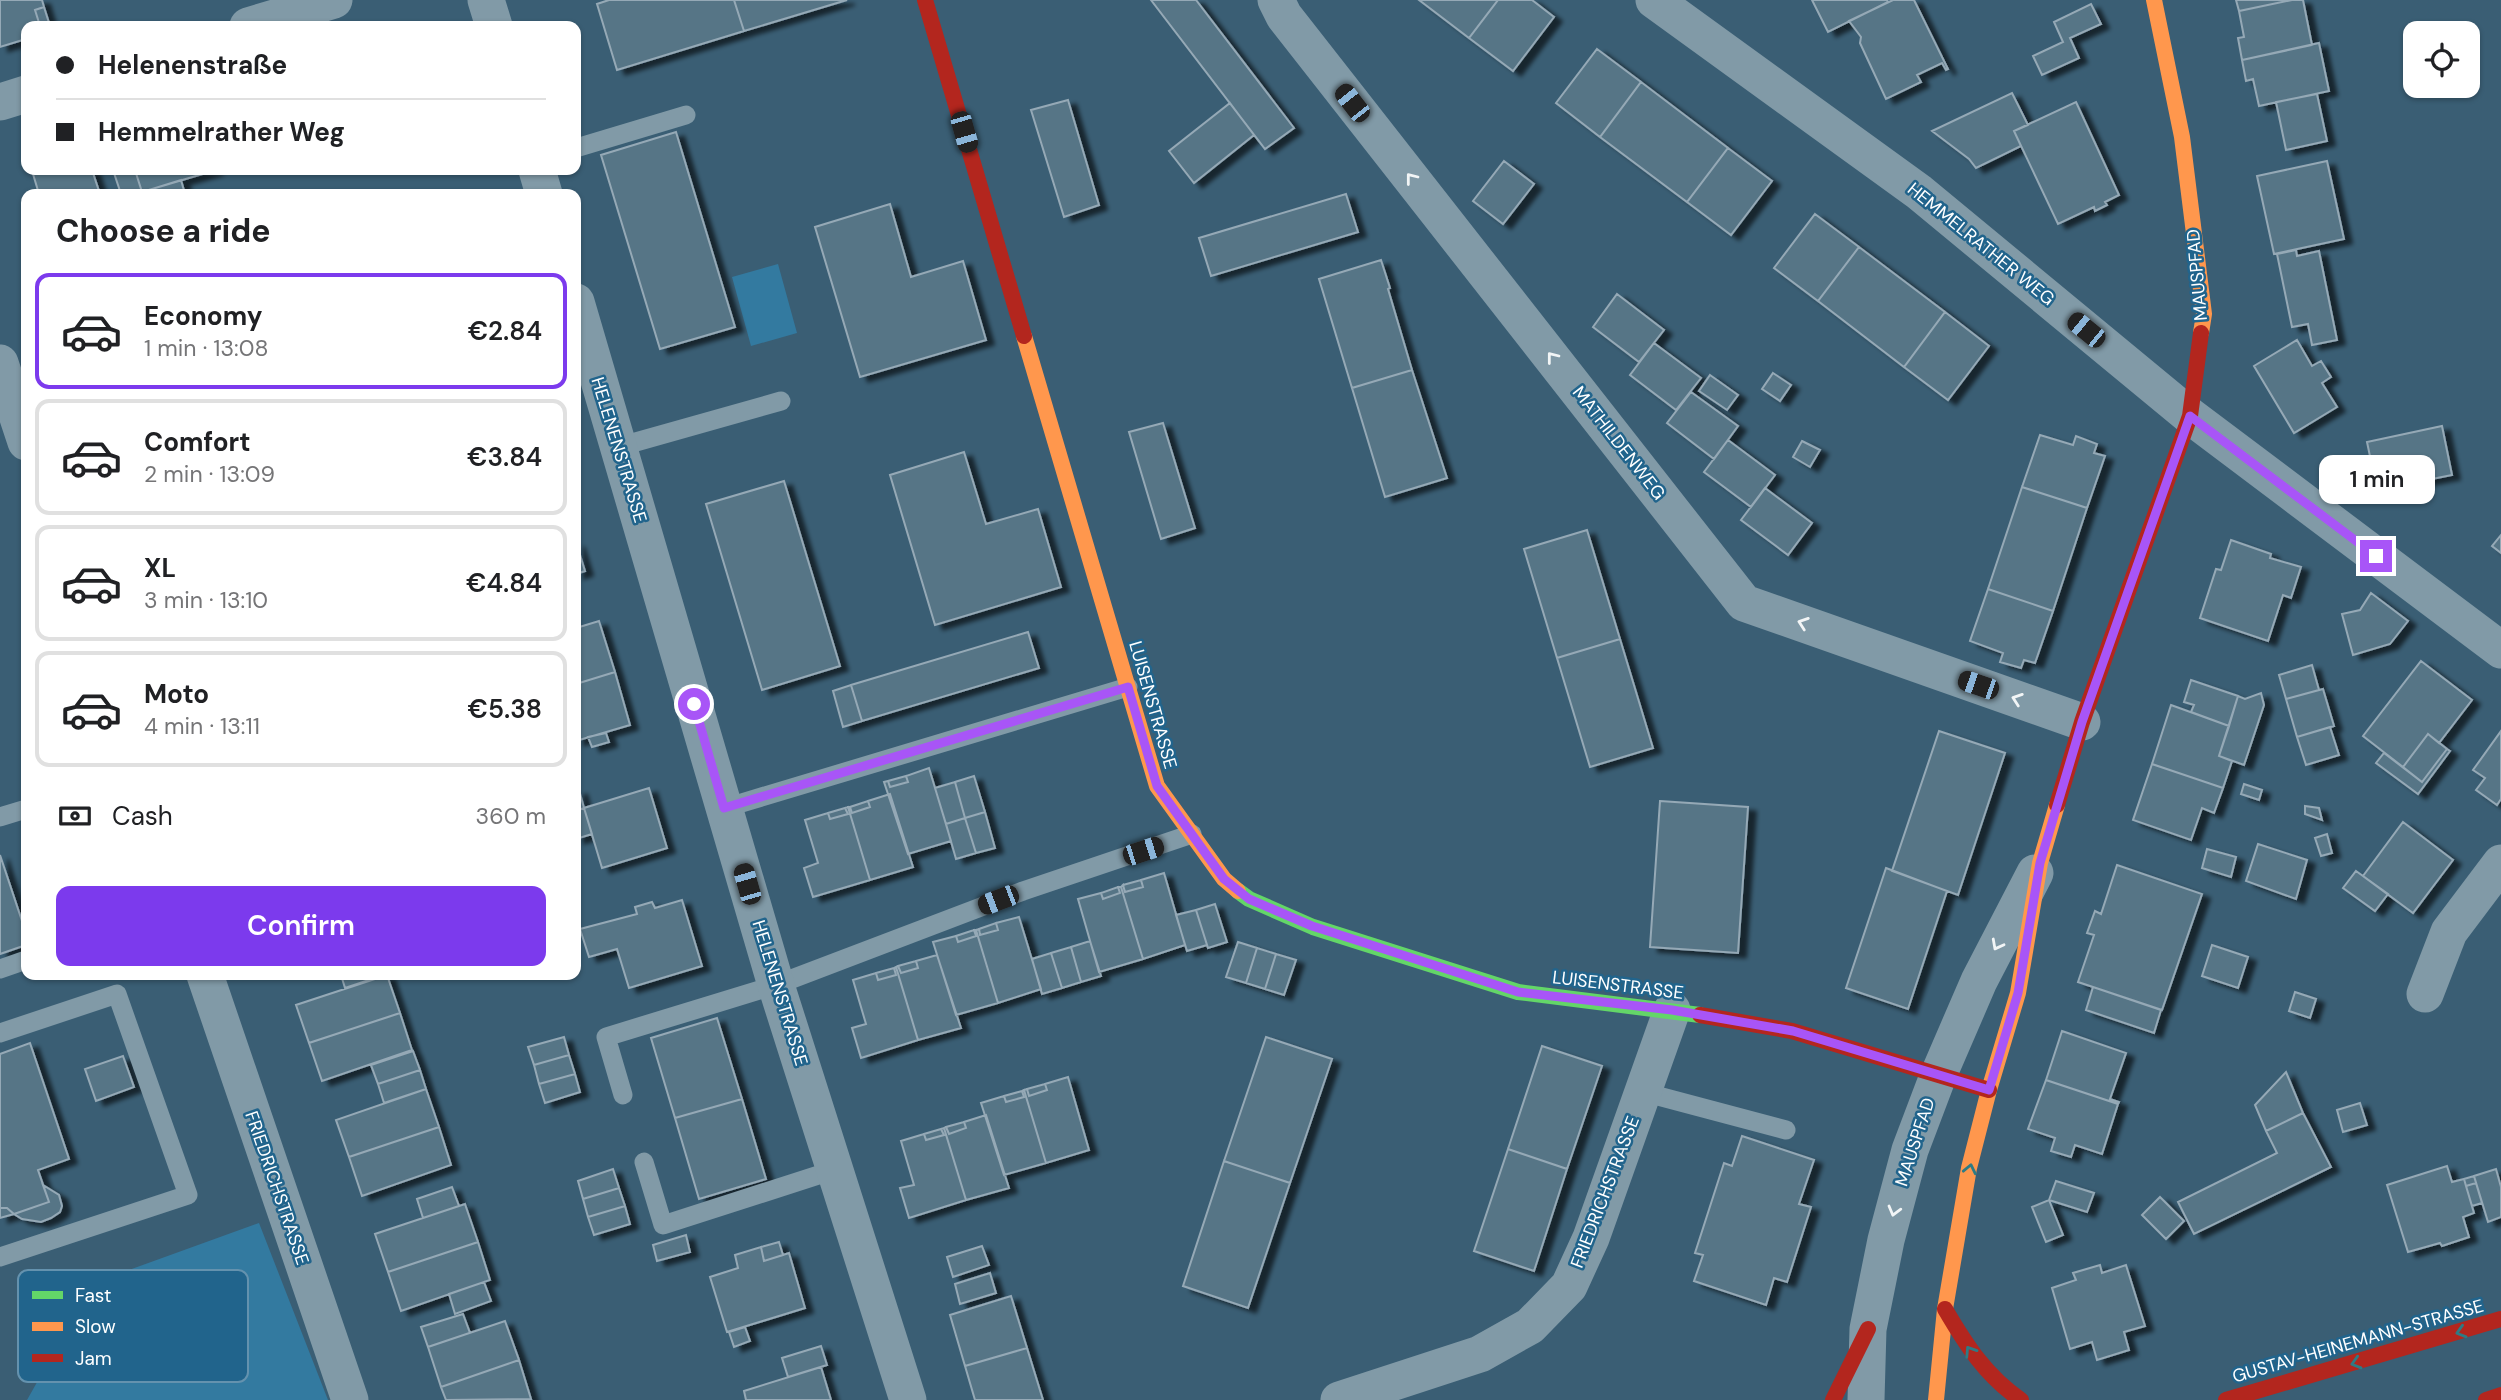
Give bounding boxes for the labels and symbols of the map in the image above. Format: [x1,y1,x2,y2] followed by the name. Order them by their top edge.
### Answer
[1331,80,1374,126] car
[949,109,980,155] car
[1407,173,1420,186] one-way arrow
[1902,177,2060,311] street label: HEMMELRATHER WEG
[2181,228,2213,322] street label: MAUSPFAD
[2064,309,2109,351] car
[1547,352,1560,365] one-way arrow
[585,374,653,526] street label: HELENENSTRASSE
[1567,381,1671,505] street label: MATHILDENWEG
[2318,454,2434,504] callout: 1 min
[2360,540,2392,572] route end
[1797,618,1809,632] one-way arrow
[1123,638,1183,772] street label: LUISENSTRASSE
[1955,668,2002,702] car
[678,688,710,720] route start
[2012,693,2024,707] one-way arrow
[1120,835,1167,867] car
[732,861,763,907] car
[975,883,1022,917] car
[746,917,814,1069] street label: HELENENSTRASSE
[1992,938,2005,951] one-way arrow
[1551,965,1685,1005] street label: LUISENSTRASSE
[1889,1095,1941,1189] street label: MAUSPFAD
[239,1108,315,1268] street label: FRIEDRICHSTRASSE
[1565,1113,1645,1271] street label: FRIEDRICHSTRASSE
[1961,1164,1976,1176] one-way arrow
[1888,1204,1902,1216] one-way arrow
[18,1270,248,1382] legend
[75,1283,111,1308] text: Fast
[2230,1294,2486,1388] street label: GUSTAV-HEINEMANN-STRASSE
[75,1314,116,1339] text: Slow
[2456,1324,2468,1338] one-way arrow
[75,1346,112,1371] text: Jam
[1966,1346,1978,1359] one-way arrow
[2350,1355,2362,1369] one-way arrow

